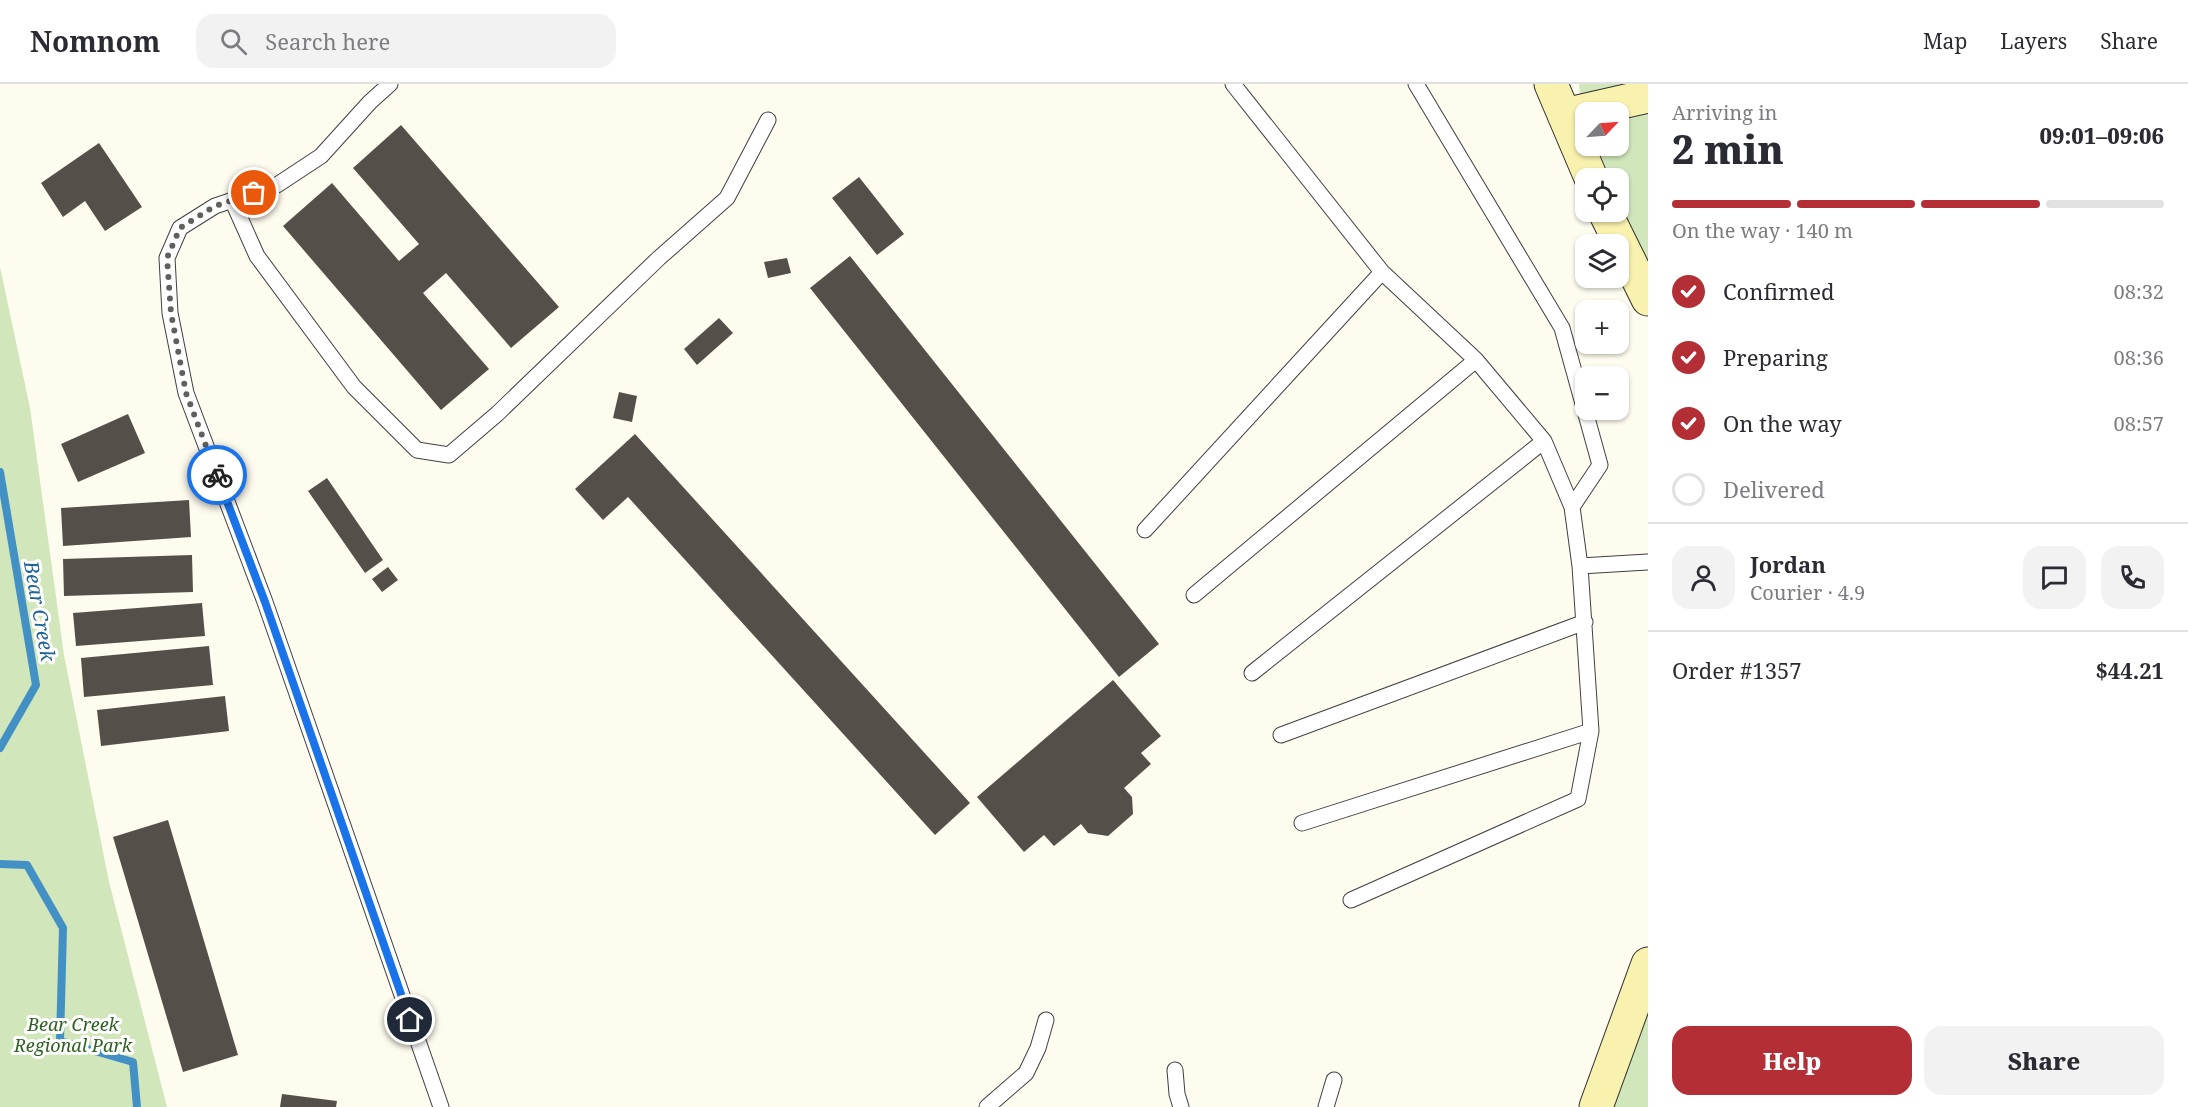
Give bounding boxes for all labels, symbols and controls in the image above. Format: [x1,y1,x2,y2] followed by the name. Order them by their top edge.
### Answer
[196,14,616,68] search box
[30,22,160,60] text: Nomnom
[217,25,250,58] icon: search
[265,26,390,56] text: Search here
[1923,27,1967,55] text: Map
[2000,27,2067,55] text: Layers
[2100,27,2158,55] text: Share
[1672,99,1777,126] text: Arriving in
[1575,102,1629,156] north arrow
[1575,102,1629,420] map controls
[2040,120,2164,150] text: 09:01–09:06
[1672,122,1784,175] text: 2 min
[228,167,279,218] pin
[1575,168,1629,222] button: locate
[237,176,270,209] icon: bag
[1672,217,1853,244] text: On the way · 140 m
[1575,234,1629,288] button: layers
[1672,275,1705,308] icon: check
[1723,276,1834,306] text: Confirmed
[2114,278,2164,305] text: 08:32
[1575,300,1629,354] button: +
[1672,341,1705,374] icon: check
[1723,342,1828,372] text: Preparing
[2114,344,2164,371] text: 08:36
[1575,366,1629,420] button: −
[1672,407,1705,440] icon: check
[1723,408,1842,438] text: On the way
[2114,410,2164,437] text: 08:57
[187,445,247,505] courier
[201,459,234,492] icon: bike
[1723,474,1825,504] text: Delivered
[1672,546,1735,609] button: person
[2023,546,2086,609] button: chat
[2101,546,2164,609] button: phone
[1750,549,1826,579] text: Jordan
[18,558,62,664] water label: Bear Creek
[1750,579,1865,606] text: Courier · 4.9
[1672,655,1802,685] text: Order #1357
[2095,655,2164,685] text: $44.21
[384,994,435,1045] pin
[393,1003,426,1036] icon: home
[13,1012,133,1057] park label: Bear Creek Regional Park
[1672,1026,1912,1095] button: Help
[1924,1026,2164,1095] button: Share

